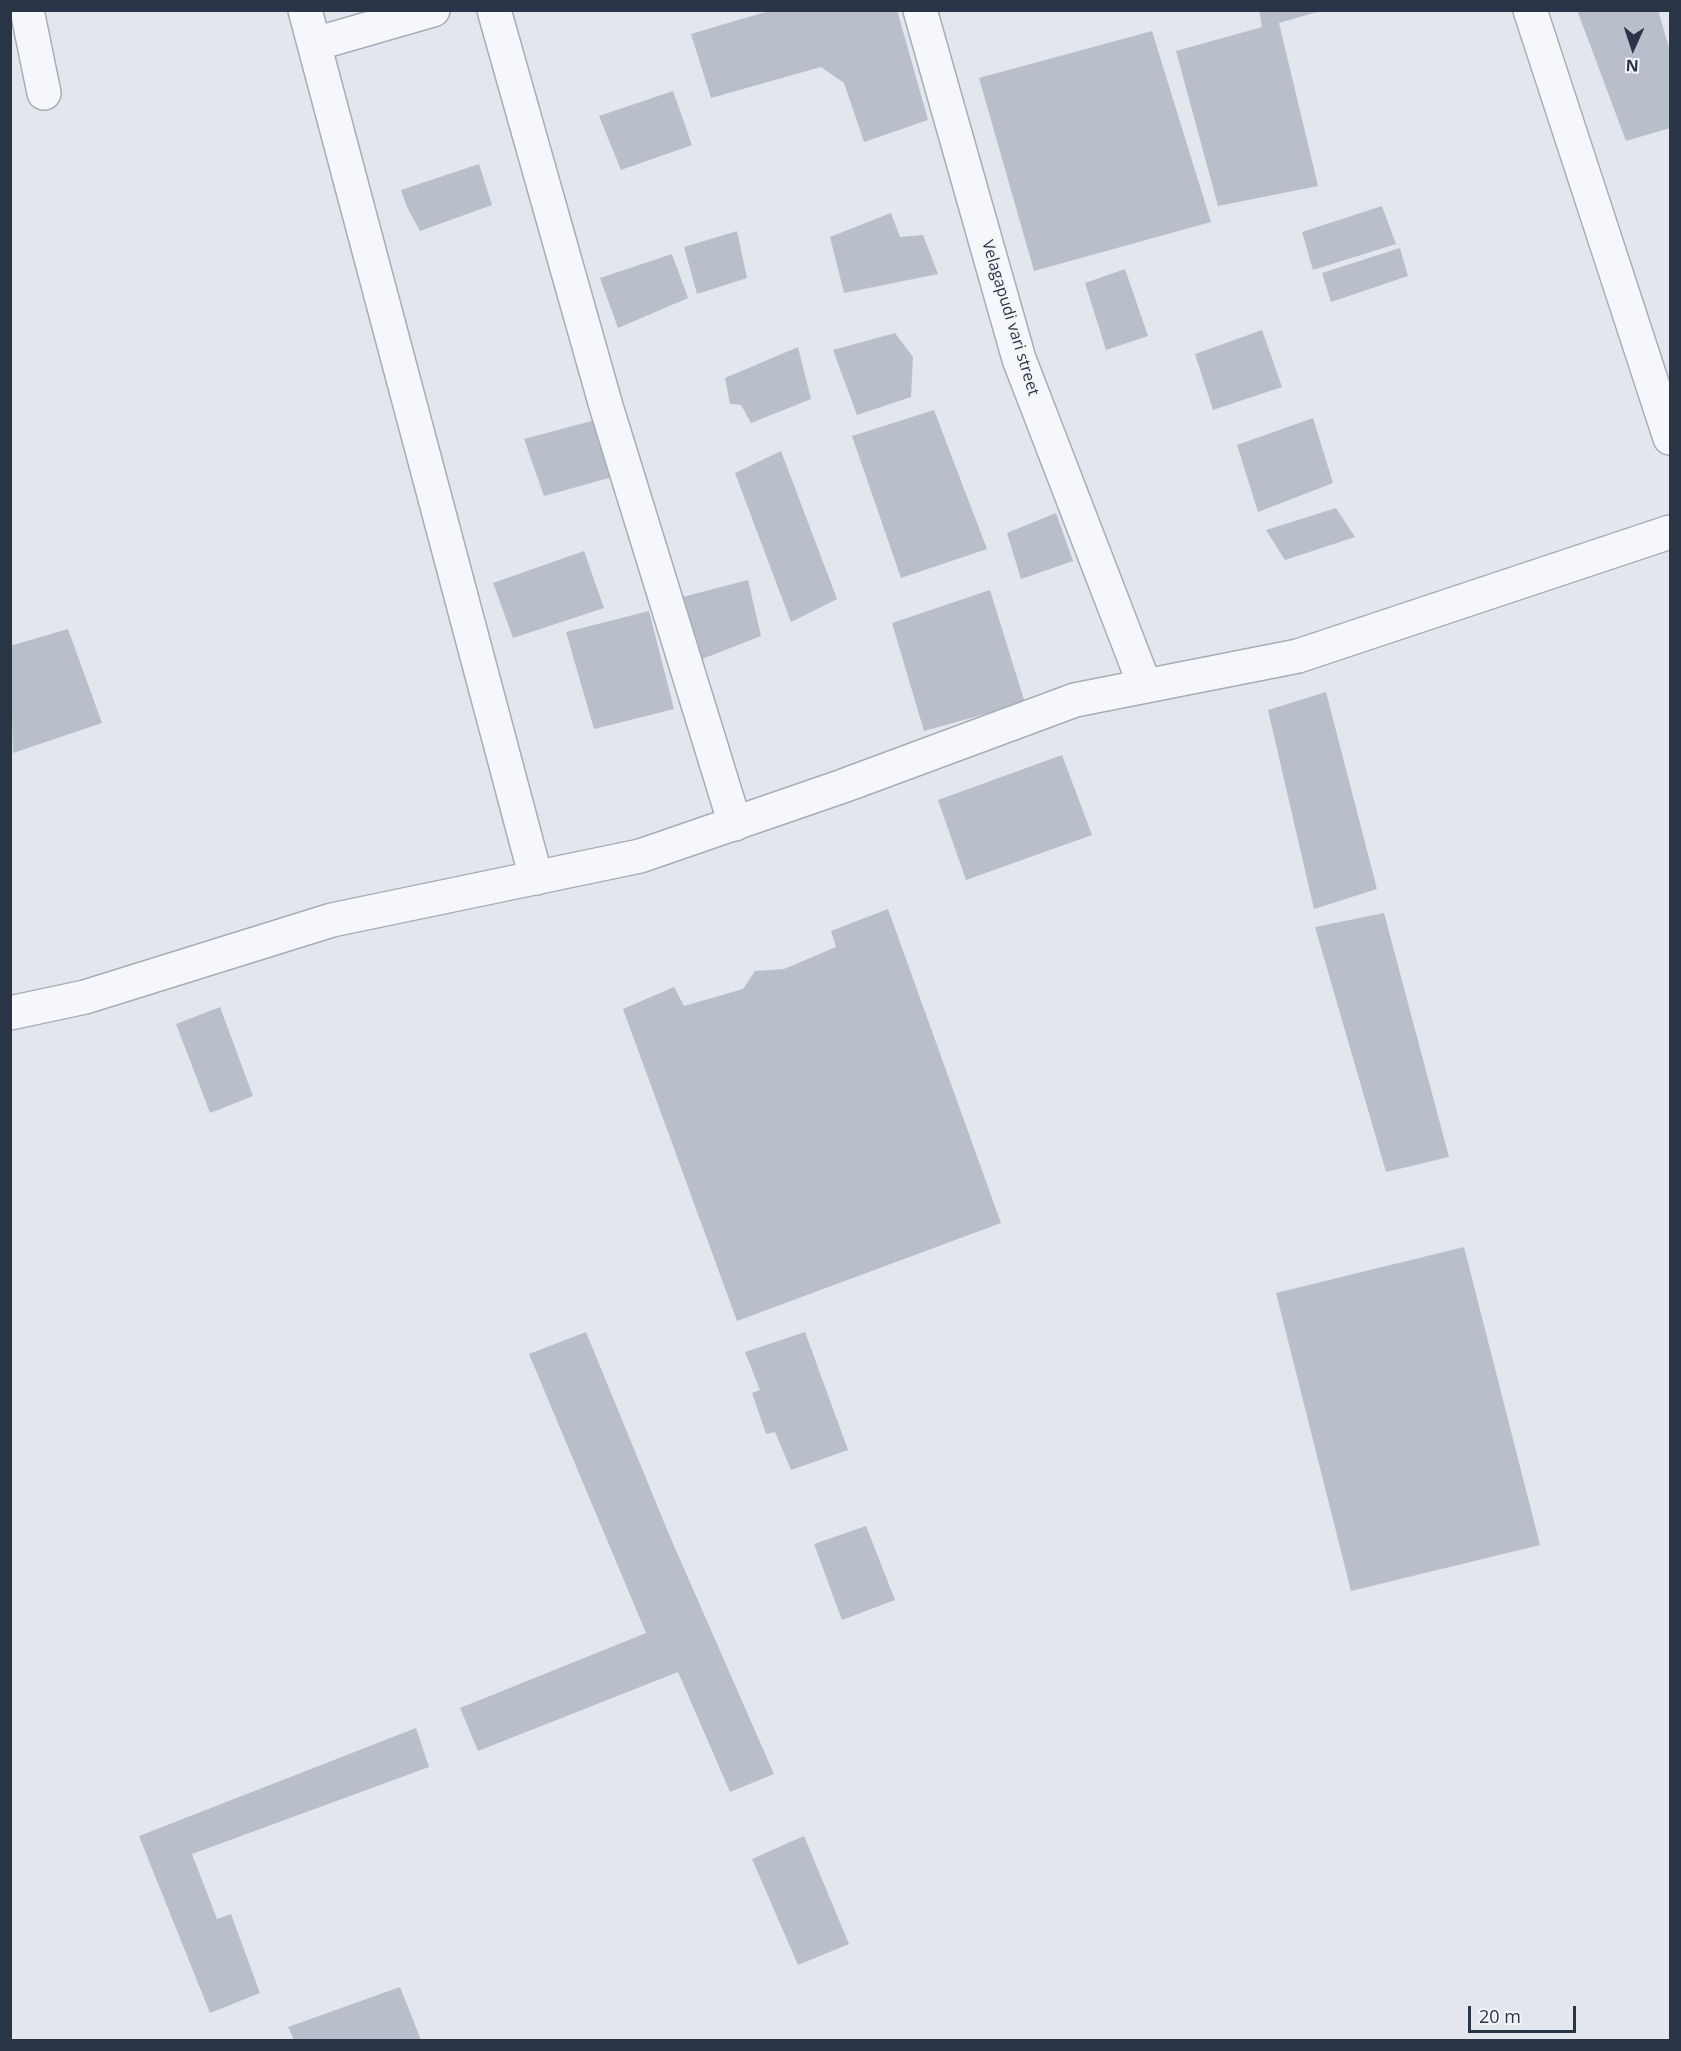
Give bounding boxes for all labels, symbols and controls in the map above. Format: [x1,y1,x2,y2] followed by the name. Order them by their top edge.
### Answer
[1603,18,1663,78] north arrow
[1625,55,1639,77] text: N
[977,238,1043,398] street label: Velagapudi vari street
[1471,1994,1579,2032] scale bar
[1479,2004,1521,2028] text: 20 m

